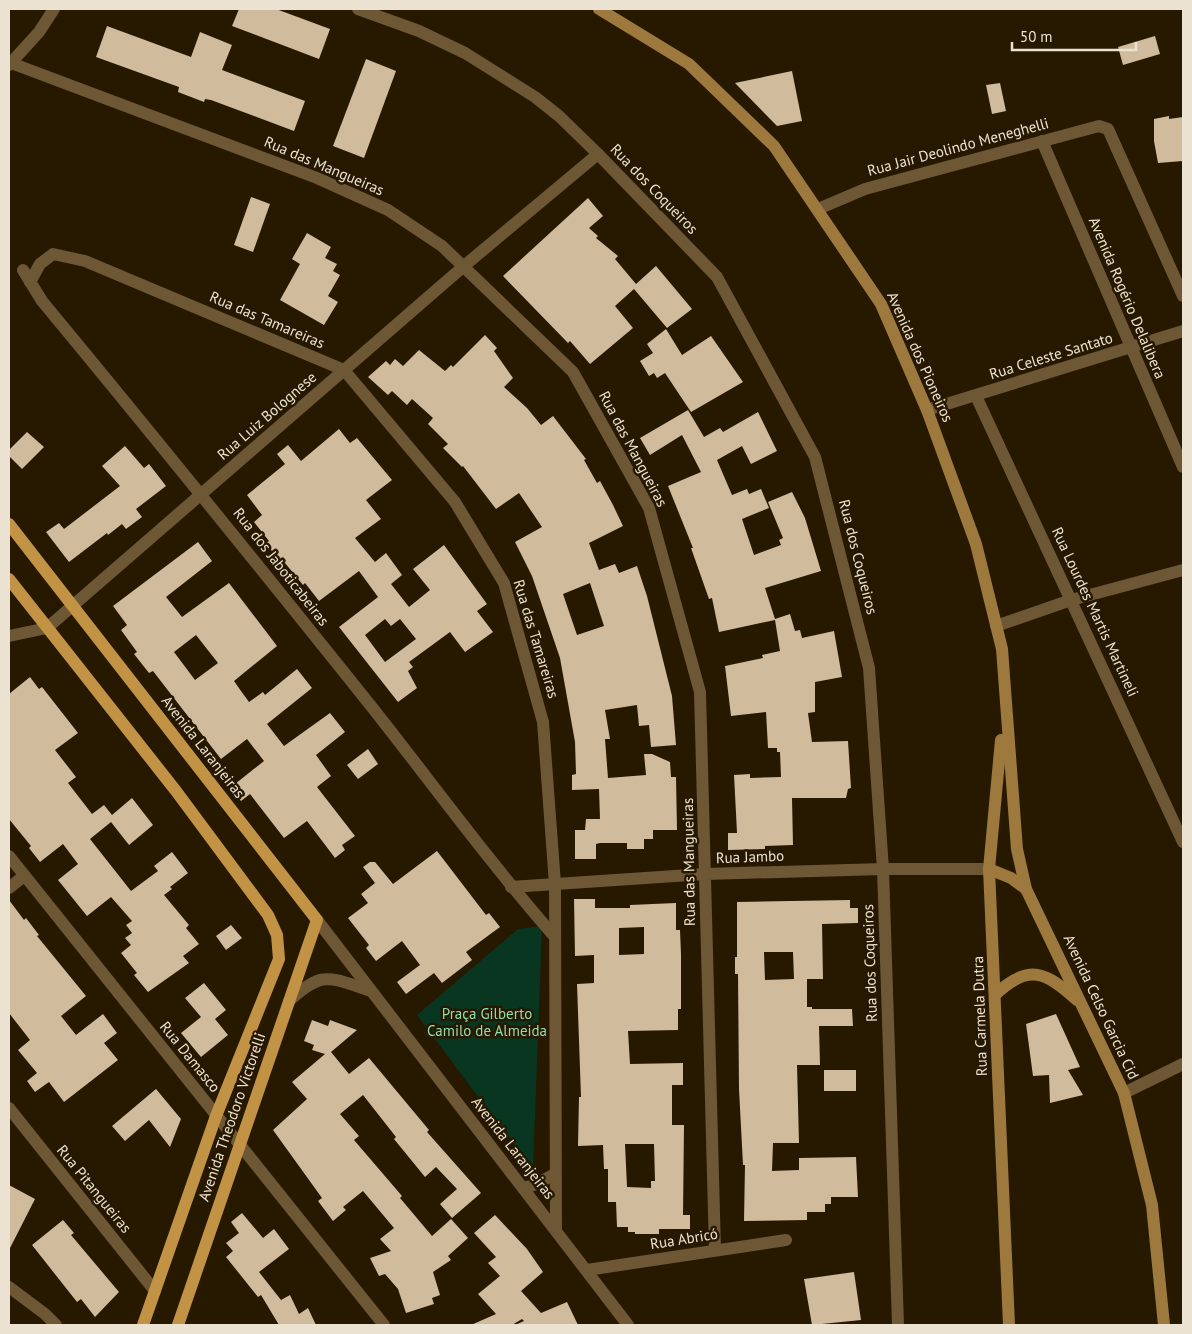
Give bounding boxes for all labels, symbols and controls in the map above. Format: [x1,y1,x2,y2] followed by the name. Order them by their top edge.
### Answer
[1012,20,1136,52] scale bar
[1020,27,1053,46] text: 50 m
[865,113,1051,180] street label: Rua Jair Deolindo Meneghelli
[261,132,387,199] street label: Rua das Mangueiras
[607,140,702,238] street label: Rua dos Coqueiros
[1085,214,1170,381] street label: Avenida Rogério Delalibera
[207,287,328,352] street label: Rua das Tamareiras
[883,289,958,425] street label: Avenida dos Pioneiros
[987,328,1115,383] street label: Rua Celeste Santato
[213,367,320,464] street label: Rua Luiz Bolognese
[595,388,672,510] street label: Rua das Mangueiras
[835,497,882,616] street label: Rua dos Coqueiros
[229,504,333,630] street label: Rua dos Jaboticabeiras
[1048,524,1143,700] street label: Rua Lourdes Martis Martineli
[509,577,564,700] street label: Rua das Tamareiras
[157,692,249,802] street label: Avenida Laranjeiras
[678,798,699,926] street label: Rua das Mangueiras
[715,846,785,867] street label: Rua Jambo
[858,904,881,1022] street label: Rua dos Coqueiros
[1060,931,1143,1082] street label: Avenida Celso Garcia Cid
[968,956,991,1076] street label: Rua Carmela Dutra
[427,1004,547,1040] park label: Praça Gilberto Camilo de Almeida
[156,1017,225,1096] street label: Rua Damasco
[194,1030,269,1204] street label: Avenida Theodoro Victorelli
[467,1093,559,1203] street label: Avenida Laranjeiras
[53,1141,136,1237] street label: Rua Pitangueiras
[649,1224,719,1253] street label: Rua Abricó

